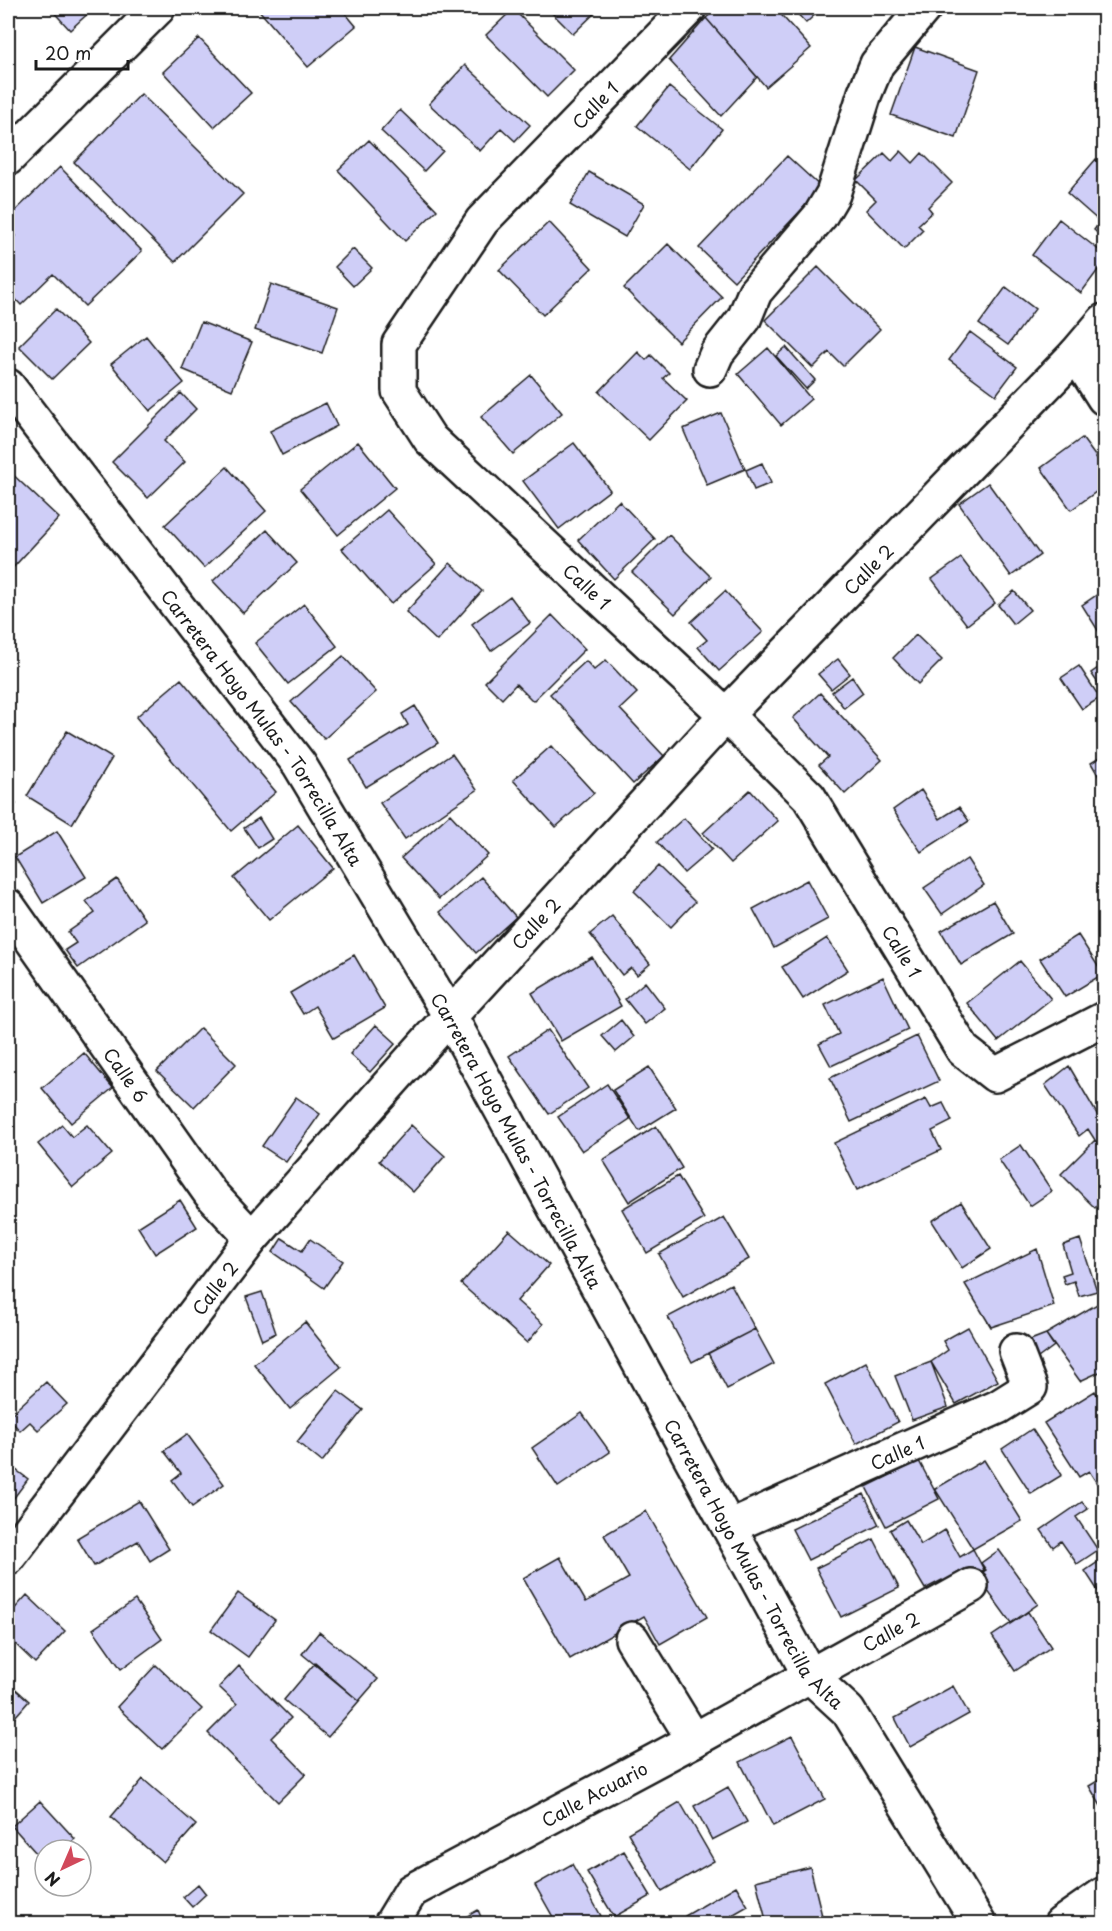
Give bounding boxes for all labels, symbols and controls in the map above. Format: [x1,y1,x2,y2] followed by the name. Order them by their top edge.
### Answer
[36,33,128,71] scale bar
[45,39,91,66] text: 20 m
[565,75,625,135] street label: Calle 1
[837,537,899,600] street label: Calle 2
[558,557,618,615] street label: Calle 1
[155,583,371,871] street label: Carretera Hoyo Mulas - Torrecilla Alta
[504,891,566,955] street label: Calle 2
[876,919,929,982] street label: Calle 1
[425,987,610,1294] street label: Carretera Hoyo Mulas - Torrecilla Alta
[98,1042,155,1107] street label: Calle 6
[185,1255,244,1320] street label: Calle 2
[659,1414,851,1715] street label: Carretera Hoyo Mulas - Torrecilla Alta
[865,1428,929,1476] street label: Calle 1
[857,1604,924,1658] street label: Calle 2
[536,1754,652,1833] street label: Calle Acuario
[33,1838,93,1898] north arrow
[39,1866,65,1893] text: N

